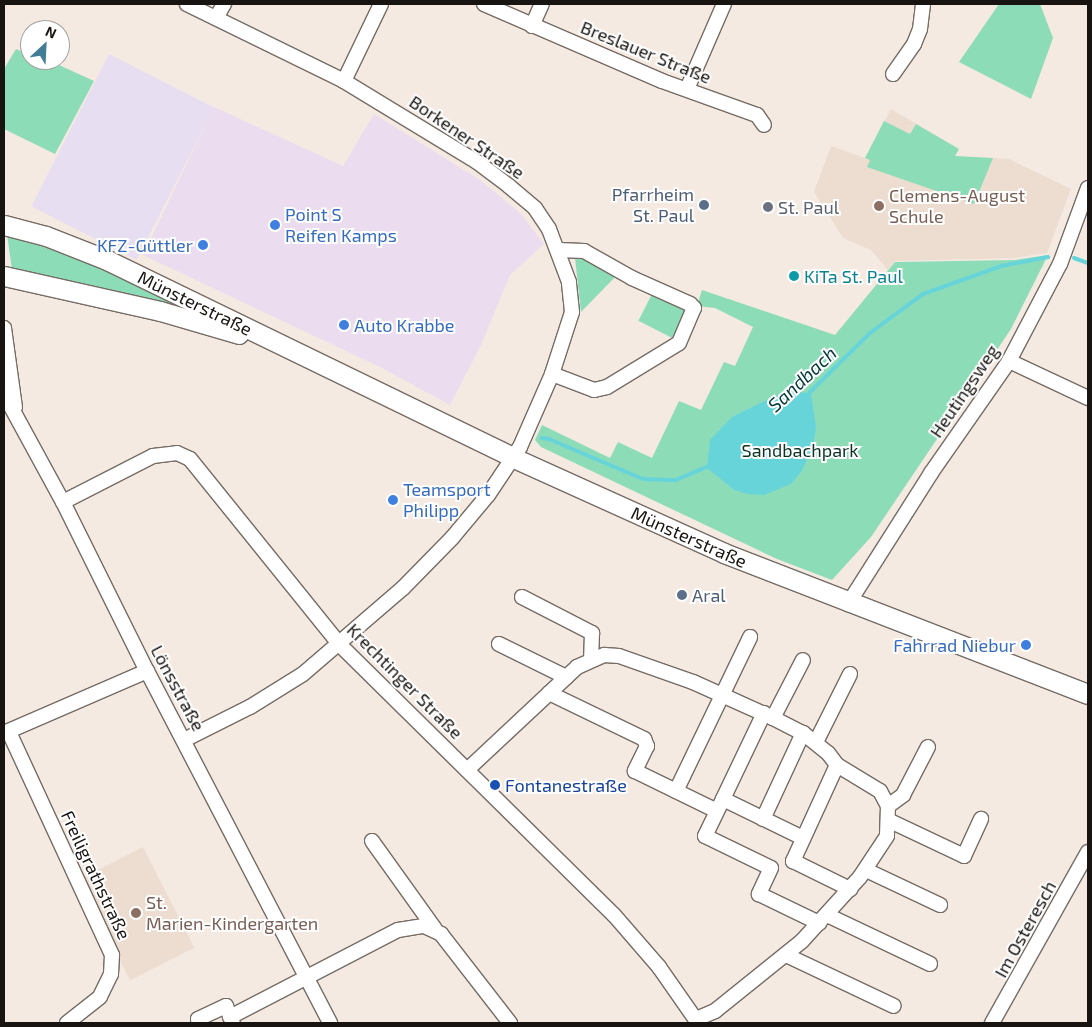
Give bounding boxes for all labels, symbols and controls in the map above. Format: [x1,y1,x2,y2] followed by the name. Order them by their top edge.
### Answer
[577,16,715,88] street label: Breslauer Straße
[20,20,70,70] north arrow
[43,22,59,42] text: N
[405,91,529,183] street label: Borkener Straße
[612,184,694,226] place label: Pfarrheim St. Paul
[889,185,1025,228] place label: Clemens-August Schule
[778,196,839,218] place label: St. Paul
[698,199,710,211] marker: Pfarrheim St. Paul
[873,200,885,212] marker: Clemens-August Schule
[762,201,774,213] marker: St. Paul
[285,204,397,246] place label: Point S Reifen Kamps
[269,219,281,231] marker: Point S Reifen Kamps
[97,234,193,256] place label: KFZ-Güttler
[197,239,209,251] marker: KFZ-Güttler
[804,265,903,287] place label: KiTa St. Paul
[134,266,256,340] street label: Münsterstraße
[788,270,800,282] marker: KiTa St. Paul
[354,314,454,336] place label: Auto Krabbe
[338,319,350,331] marker: Auto Krabbe
[925,340,1003,442] street label: Heutingsweg
[763,342,841,416] water label: Sandbach
[742,439,858,461] park label: Sandbachpark
[403,479,491,522] place label: Teamsport Philipp
[387,494,399,506] marker: Teamsport Philipp
[628,502,750,572] street label: Münsterstraße
[692,584,726,606] place label: Aral
[676,589,688,601] marker: Aral
[343,619,467,743] street label: Krechtinger Straße
[893,634,1016,656] place label: Fahrrad Niebur
[1020,639,1032,651] marker: Fahrrad Niebur
[146,641,210,735] street label: Lönsstraße
[505,774,627,796] place label: Fontanestraße
[489,779,501,791] marker: Fontanestraße
[57,807,135,943] street label: Freiligrathstraße
[990,877,1060,981] street label: Im Osteresch
[146,892,318,934] place label: St. Marien-Kindergarten
[130,907,142,919] marker: St. Marien-Kindergarten

